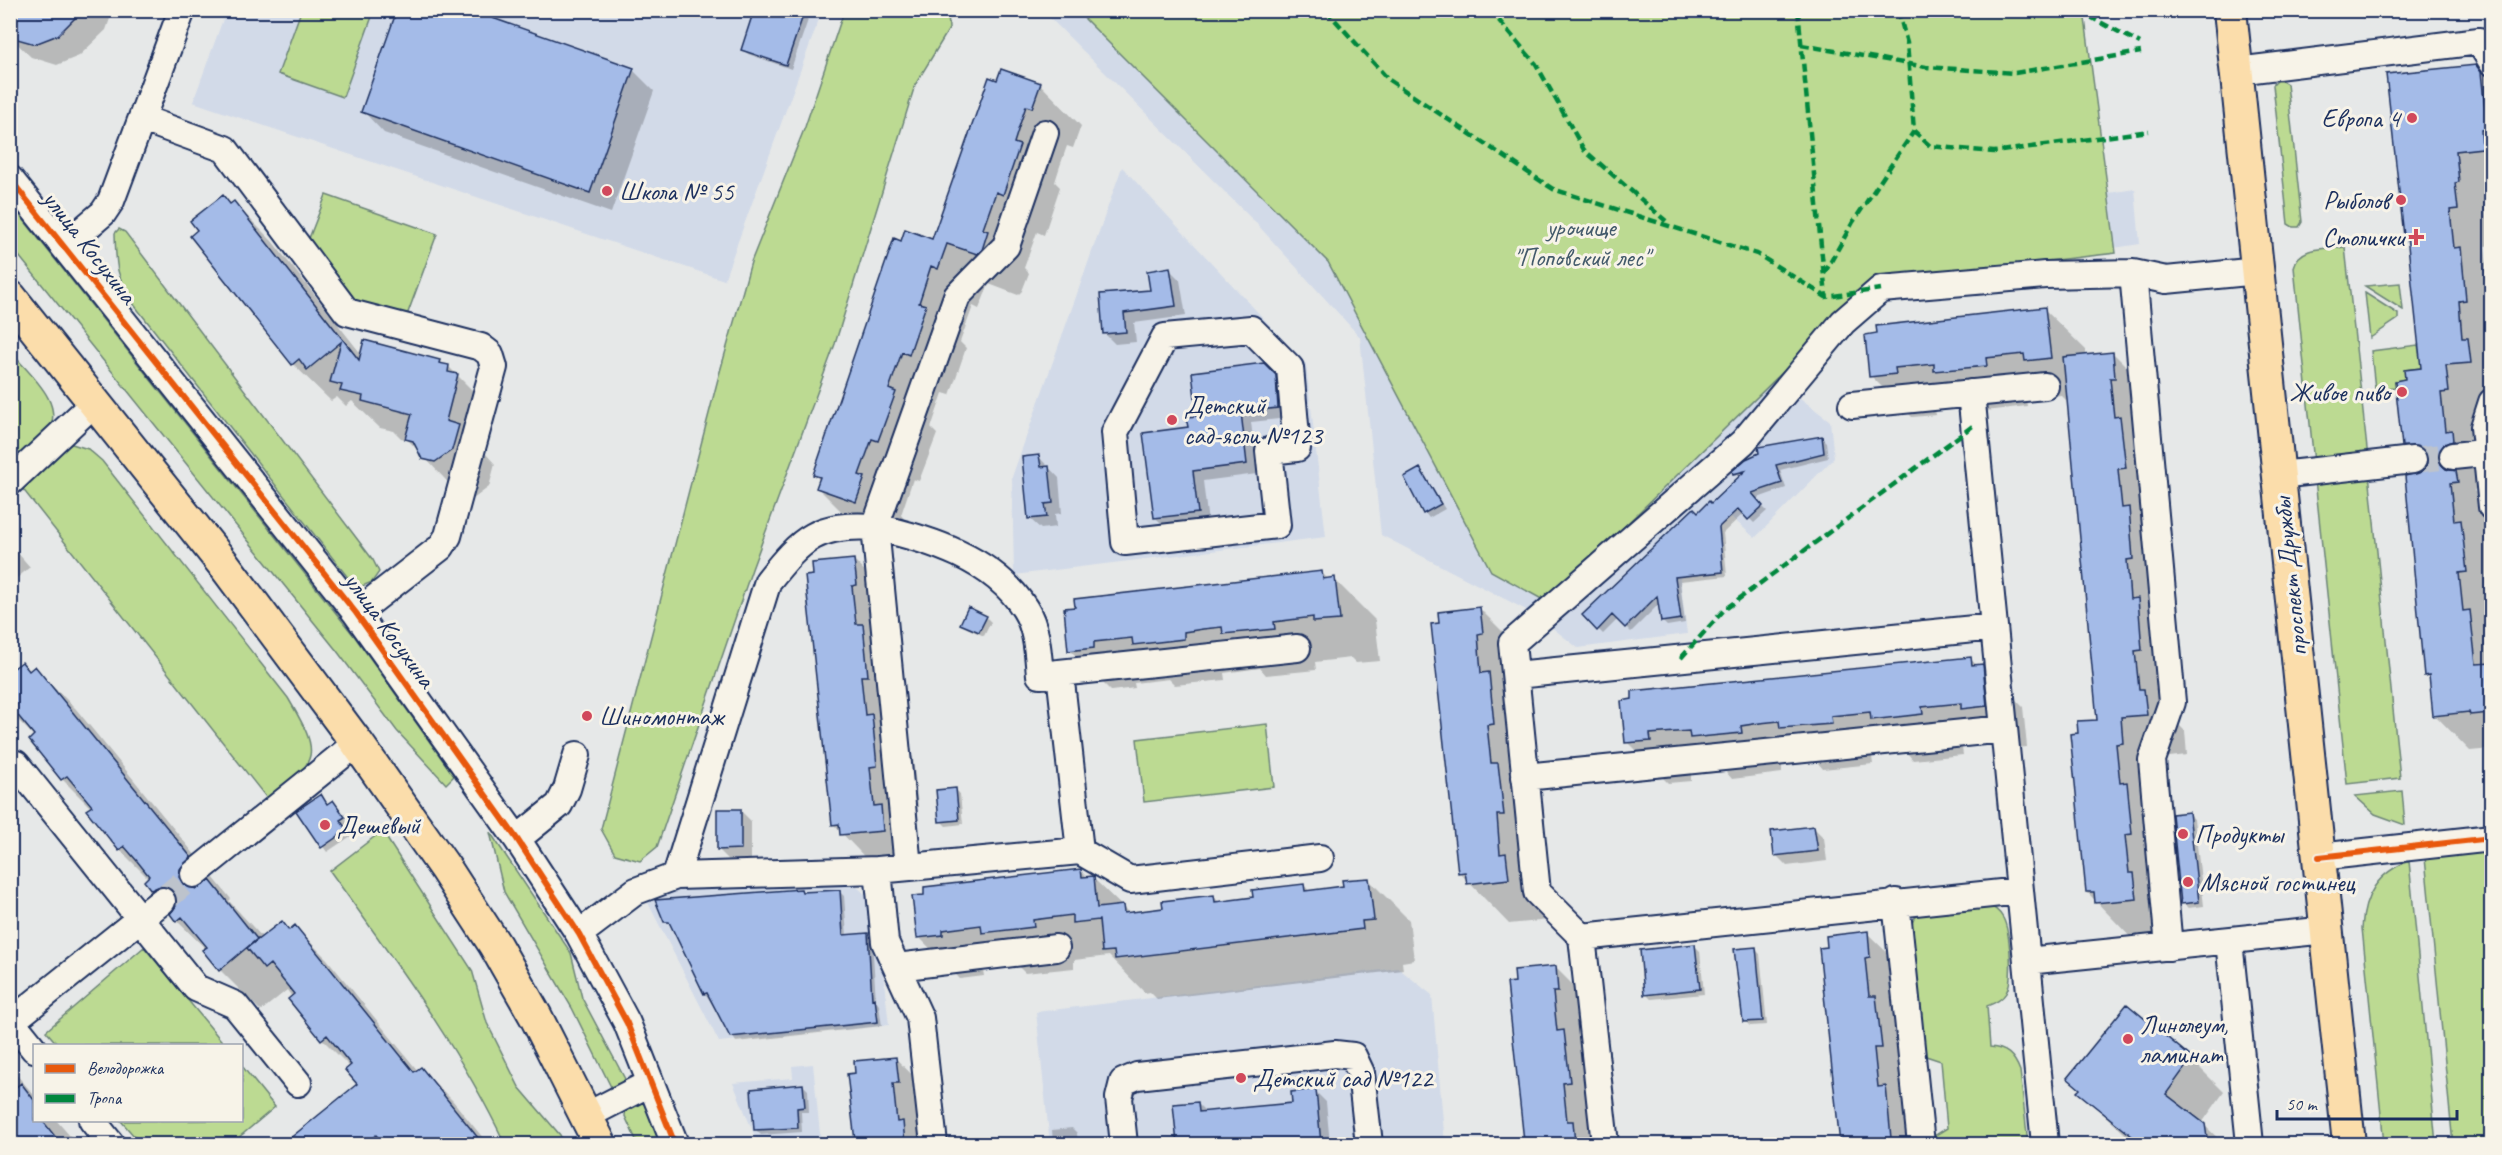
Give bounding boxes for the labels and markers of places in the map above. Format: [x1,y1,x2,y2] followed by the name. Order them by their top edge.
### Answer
[2322,102,2402,135] place label: Европа 4
[2405,111,2419,125] marker: Европа 4
[619,175,735,208] place label: Школа № 55
[600,184,614,198] marker: Школа № 55
[2323,184,2394,217] place label: Рыболов
[2394,193,2408,207] marker: Рыболов
[2323,221,2407,254] place label: Столички
[2409,230,2423,244] marker: Столички
[2290,376,2393,409] place label: Живое пиво
[2395,385,2409,399] marker: Живое пиво
[1184,389,1324,452] place label: Детский сад-ясли №123
[1165,413,1179,427] marker: Детский сад-ясли №123
[599,700,726,733] place label: Шиномонтаж
[580,709,594,723] marker: Шиномонтаж
[337,809,422,842] place label: Дешевый
[318,818,332,832] marker: Дешевый
[2195,818,2286,851] place label: Продукты
[2176,827,2190,841] marker: Продукты
[2200,866,2355,899] place label: Мясной гостинец
[2181,875,2195,889] marker: Мясной гостинец
[2140,1008,2228,1071] place label: Линолеум, ламинат
[2121,1032,2135,1046] marker: Линолеум, ламинат
[1253,1062,1435,1095] place label: Детский сад №122
[1234,1071,1248,1085] marker: Детский сад №122

